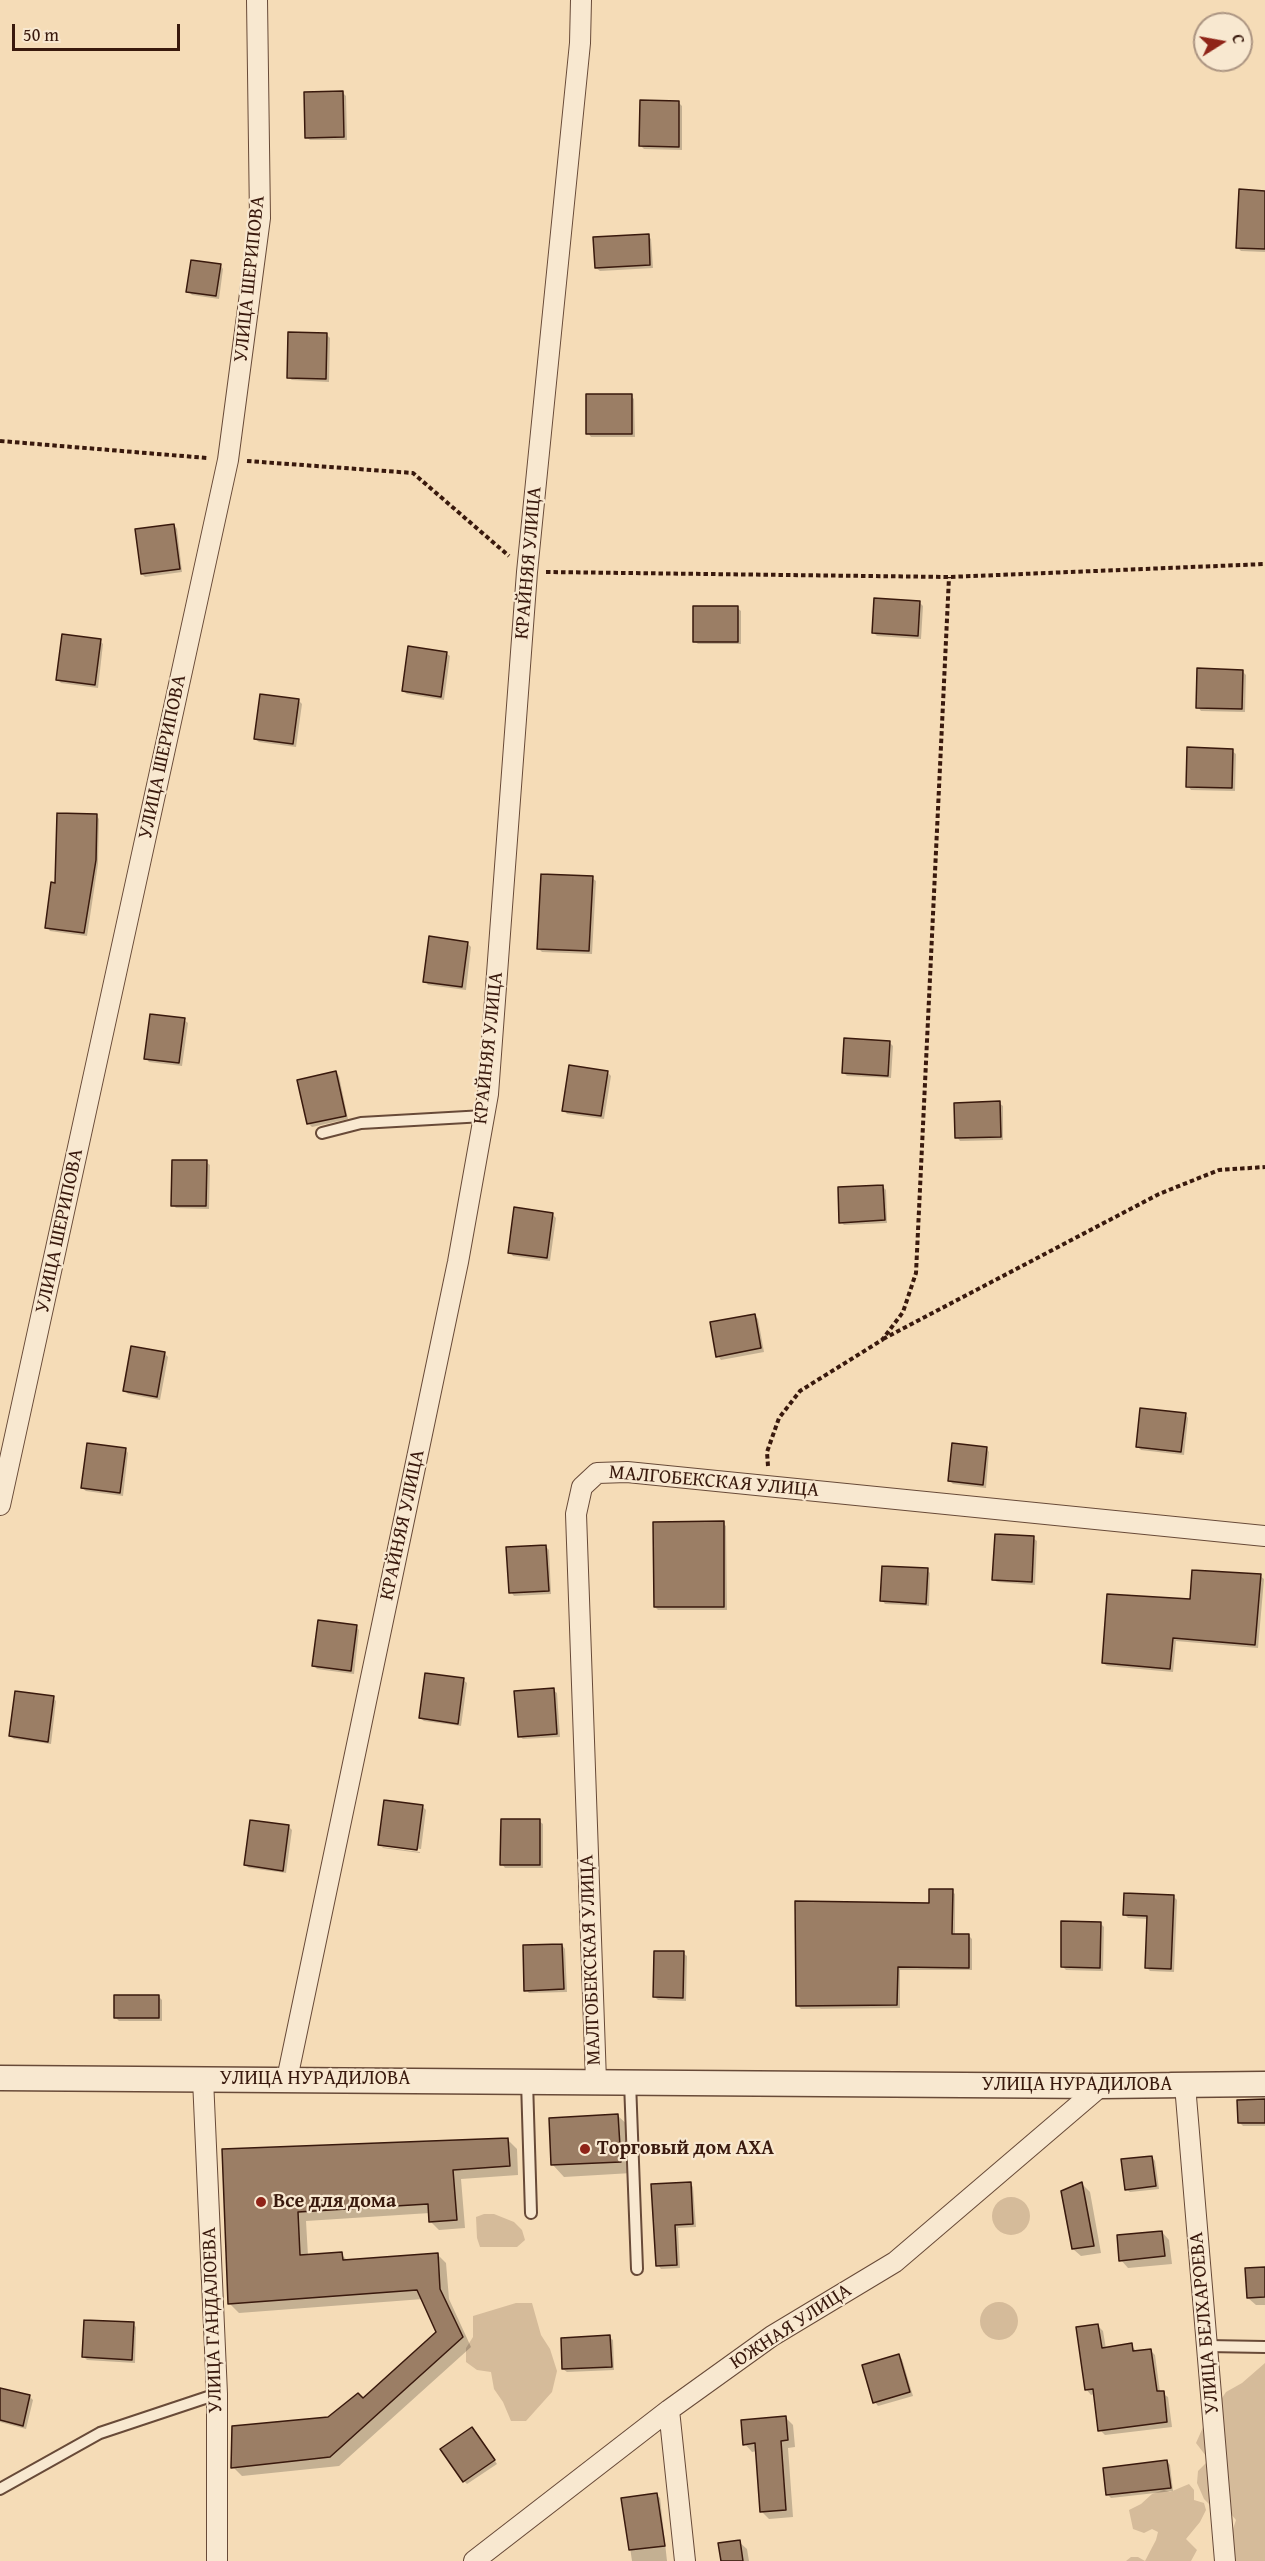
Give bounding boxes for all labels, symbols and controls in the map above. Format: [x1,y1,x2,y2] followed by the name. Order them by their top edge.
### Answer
[15,12,183,50] scale bar
[1193,12,1253,72] north arrow
[23,21,59,48] text: 50 m
[1226,32,1251,46] text: С
[229,195,271,363] street label: УЛИЦА ШЕРИПОВА
[510,486,548,640] street label: КРАЙНЯЯ УЛИЦА
[134,673,192,841] street label: УЛИЦА ШЕРИПОВА
[469,971,509,1125] street label: КРАЙНЯЯ УЛИЦА
[31,1147,89,1315] street label: УЛИЦА ШЕРИПОВА
[375,1448,431,1602] street label: КРАЙНЯЯ УЛИЦА
[608,1461,820,1503] street label: МАЛГОБЕКСКАЯ УЛИЦА
[575,1854,607,2066] street label: МАЛГОБЕКСКАЯ УЛИЦА
[220,2067,410,2091] street label: УЛИЦА НУРАДИЛОВА
[982,2073,1172,2097] street label: УЛИЦА НУРАДИЛОВА
[597,2137,774,2161] place label: Торговый дом АХА
[578,2142,592,2156] marker: Торговый дом АХА
[273,2190,396,2214] place label: Все для дома
[254,2195,268,2209] marker: Все для дома
[198,2227,228,2413] street label: УЛИЦА ГАНДАЛОЕВА
[1185,2231,1225,2415] street label: УЛИЦА БЕЛХАРОЕВА
[726,2279,856,2375] street label: ЮЖНАЯ УЛИЦА

